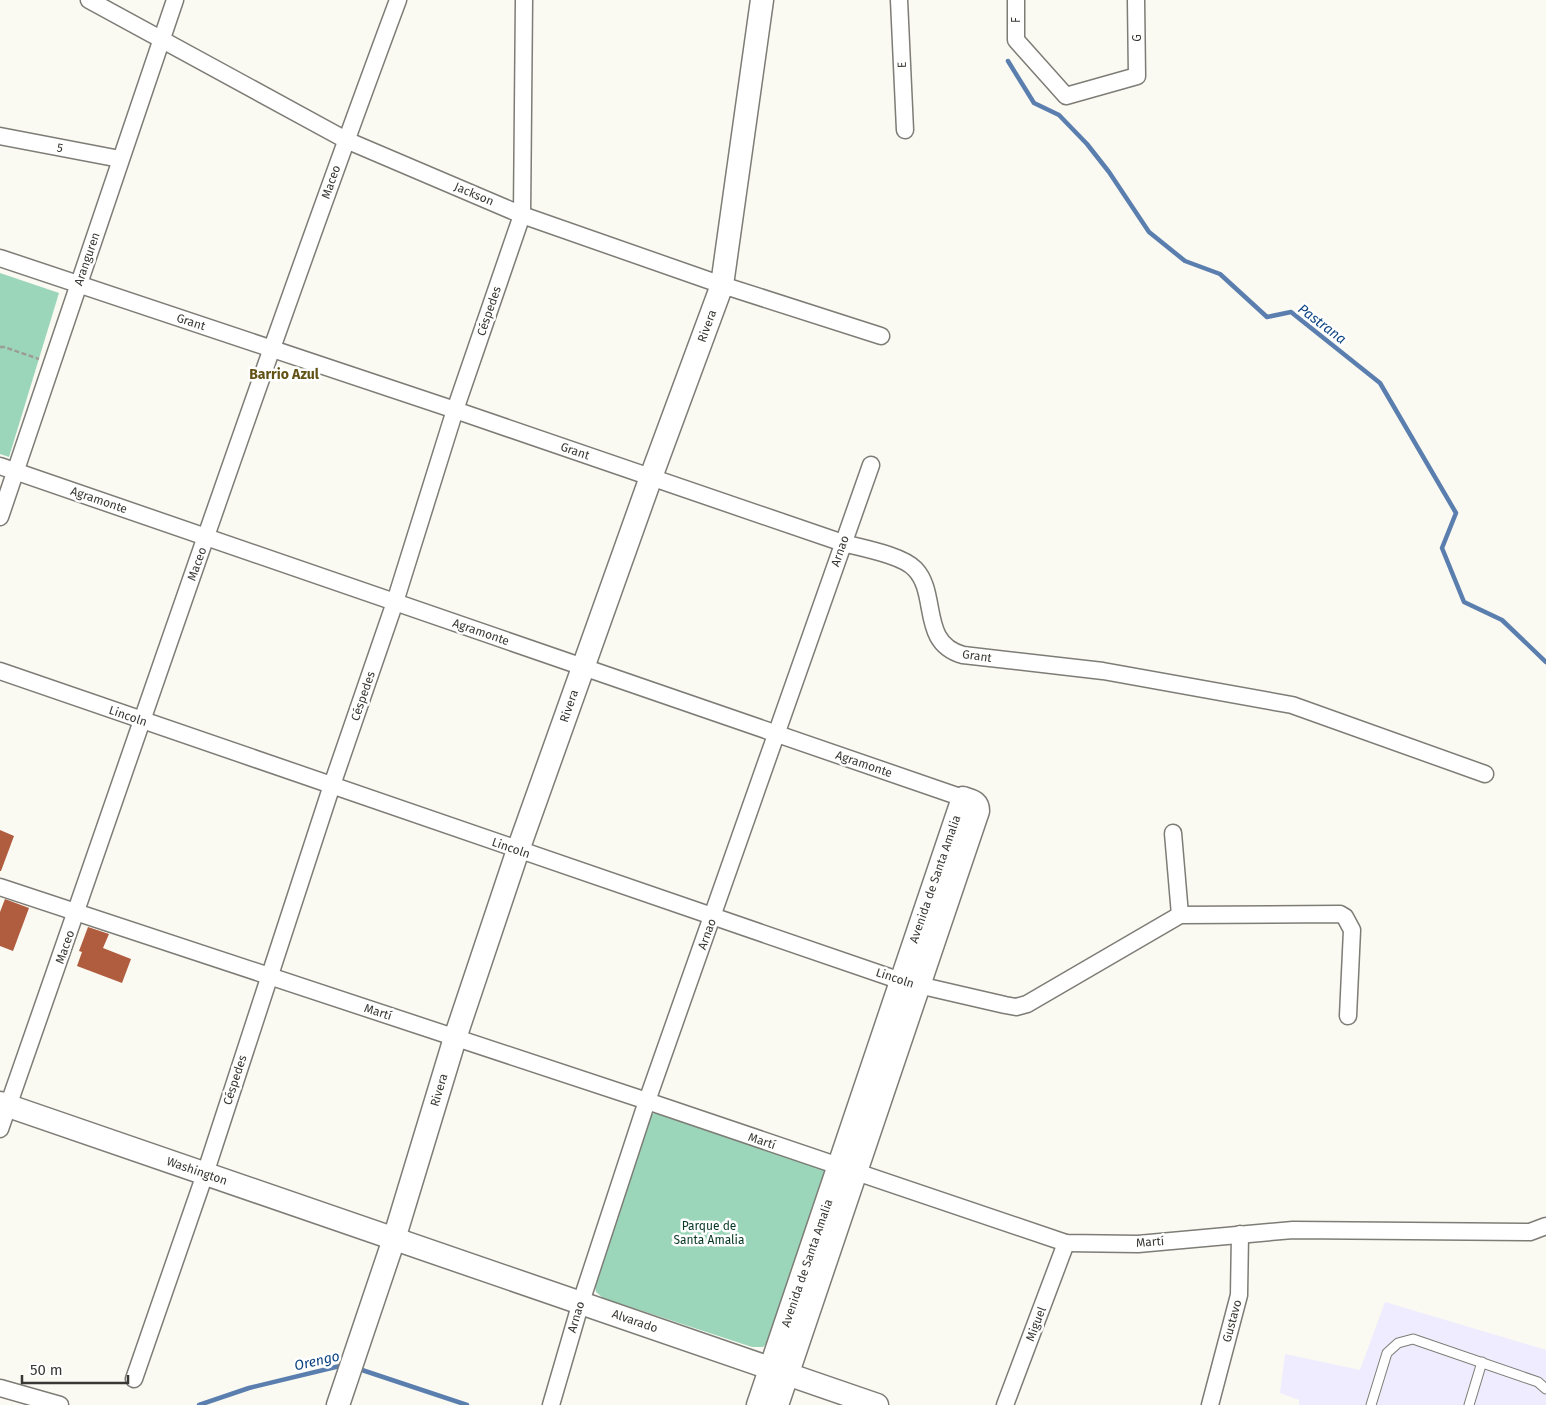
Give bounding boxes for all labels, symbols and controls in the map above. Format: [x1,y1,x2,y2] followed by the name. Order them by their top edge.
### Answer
[1009,17,1023,23] street label: F
[1130,34,1144,42] street label: G
[895,62,909,68] street label: E
[56,141,64,155] street label: 5
[319,163,343,201] street label: Maceo
[452,179,496,209] street label: Jackson
[71,230,103,288] street label: Aranguren
[474,284,504,338] street label: Céspedes
[1295,300,1349,348] water label: Pastrana
[695,308,719,344] street label: Rivera
[175,311,208,333] street label: Grant
[249,366,320,383] district label: Barrio Azul
[559,440,592,463] street label: Grant
[69,484,129,516] street label: Agramonte
[828,534,852,568] street label: Arnao
[184,545,210,583] street label: Maceo
[451,616,511,648] street label: Agramonte
[961,647,993,665] street label: Grant
[348,669,378,723] street label: Céspedes
[557,688,581,724] street label: Rivera
[107,703,149,729] street label: Lincoln
[834,748,894,780] street label: Agramonte
[906,813,964,945] street label: Avenida de Santa Amalia
[490,835,532,861] street label: Lincoln
[695,917,719,951] street label: Arnao
[53,928,77,966] street label: Maceo
[874,965,916,991] street label: Lincoln
[362,1001,394,1023] street label: Martí
[220,1053,250,1107] street label: Céspedes
[427,1072,451,1108] street label: Rivera
[746,1130,778,1152] street label: Martí
[165,1154,229,1188] street label: Washington
[778,1197,836,1329] street label: Avenida de Santa Amalia
[673,1219,745,1247] park label: Parque de Santa Amalia
[1135,1234,1165,1250] street label: Martí
[1220,1298,1244,1344] street label: Gustavo
[565,1300,587,1334] street label: Arnao
[1023,1304,1049,1343] street label: Miguel
[610,1307,660,1335] street label: Alvarado
[293,1348,341,1374] water label: Orengo
[22,1352,129,1384] scale bar
[30,1361,63,1379] text: 50 m

